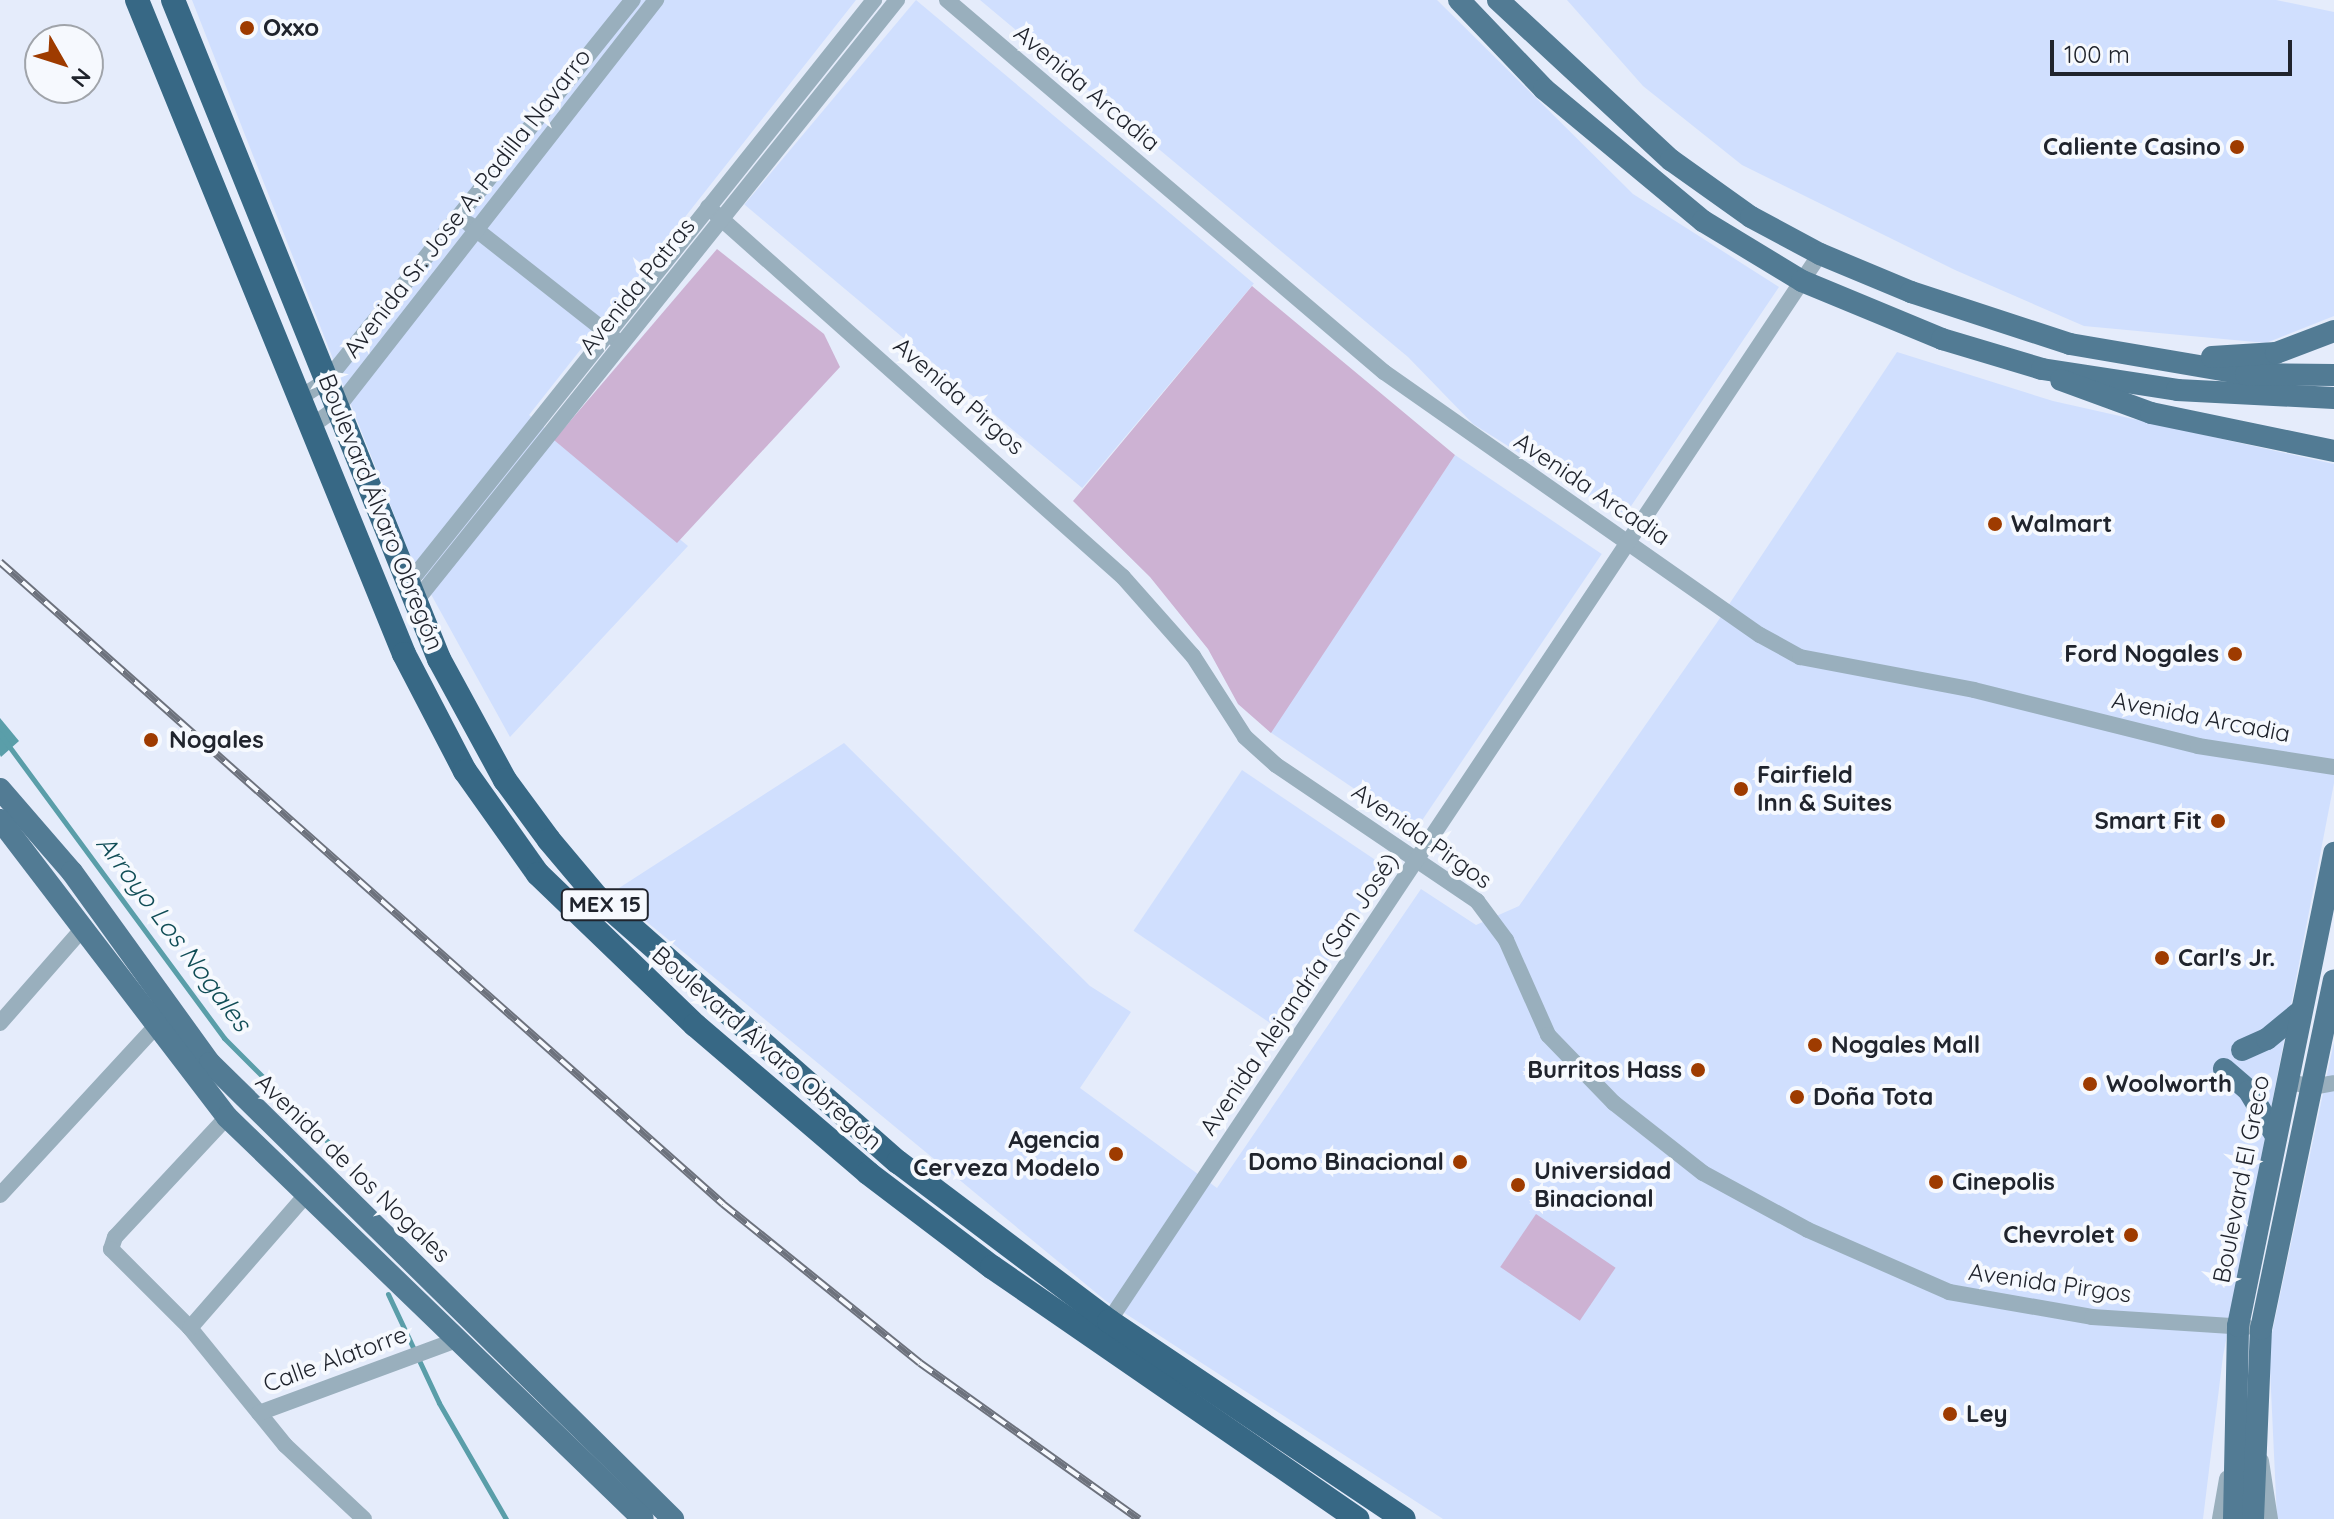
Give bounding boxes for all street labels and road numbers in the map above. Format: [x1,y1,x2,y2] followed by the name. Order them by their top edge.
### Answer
[1008,19,1166,157] street label: Avenida Arcadia
[337,43,597,363] street label: Avenida Sr. Jose A. Padilla Navarro
[573,212,701,360] street label: Avenida Patras
[888,331,1030,461] street label: Avenida Pirgos
[312,370,450,654] street label: Boulevard Álvaro Obregón
[1509,426,1675,552] street label: Avenida Arcadia
[2109,686,2293,748] street label: Avenida Arcadia
[1346,777,1498,895] street label: Avenida Pirgos
[1194,847,1404,1141] street label: Avenida Alejandría (San José)
[559,887,651,923] road number: MEX 15
[646,940,888,1156] street label: Boulevard Álvaro Obregón
[250,1068,456,1268] street label: Avenida de los Nogales
[2207,1073,2275,1285] street label: Boulevard El Greco
[1967,1257,2133,1309] street label: Avenida Pirgos
[259,1320,411,1398] street label: Calle Alatorre

